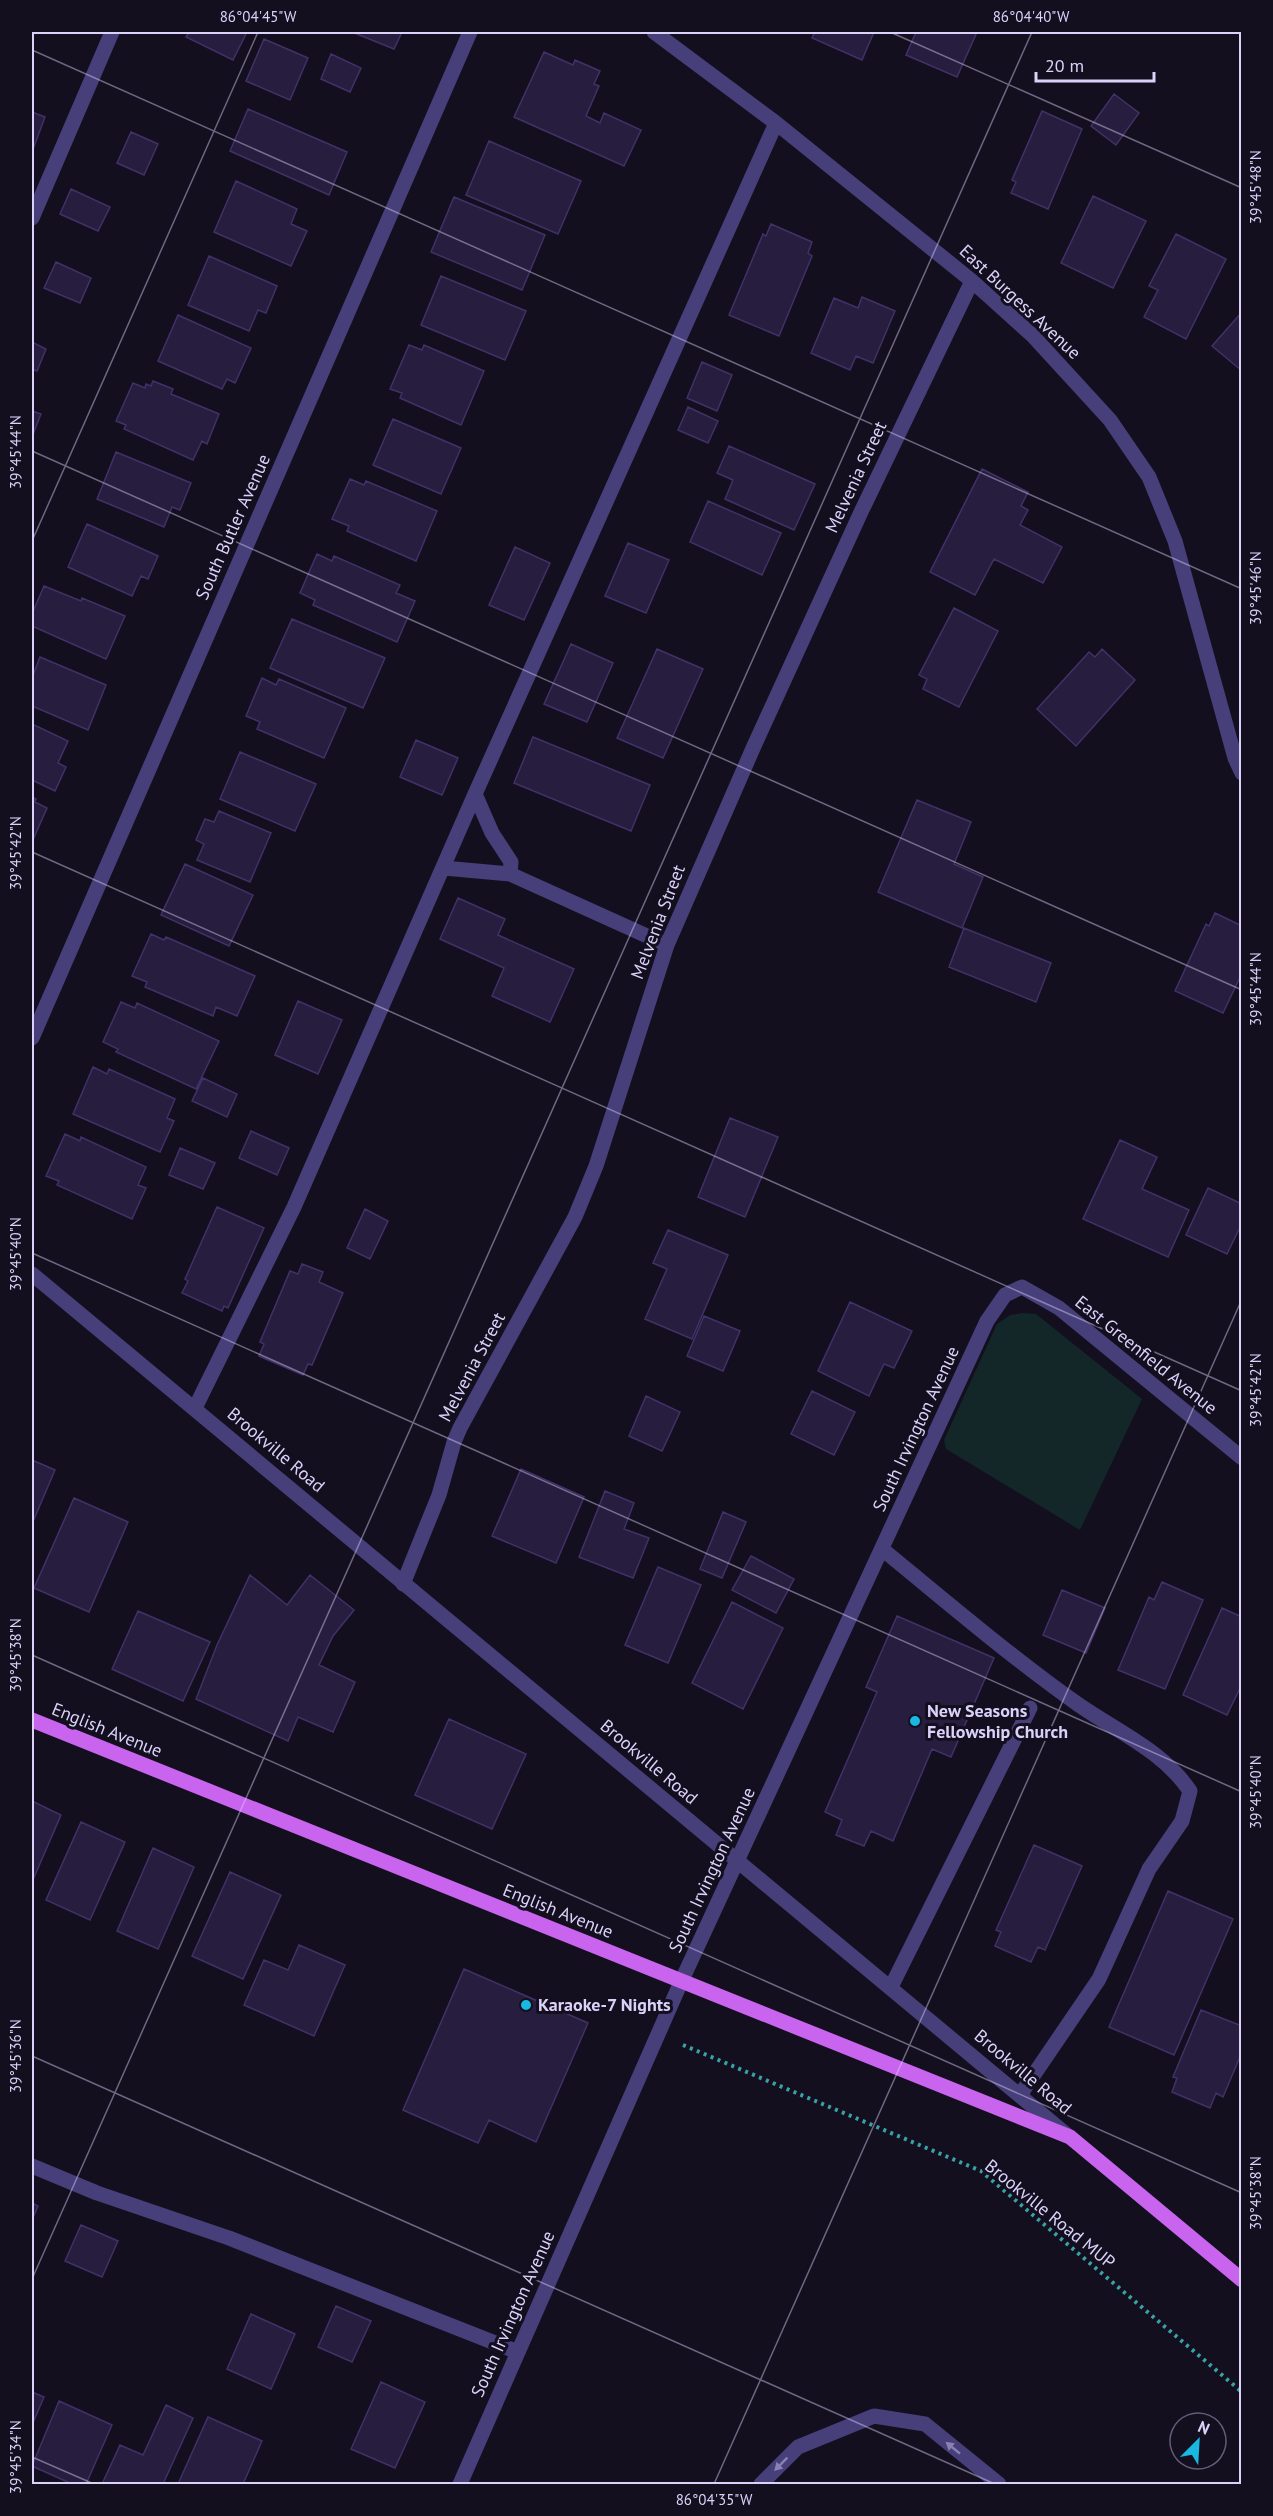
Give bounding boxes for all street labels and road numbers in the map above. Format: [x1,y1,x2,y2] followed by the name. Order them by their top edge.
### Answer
[955,239,1086,364] street label: East Burgess Avenue
[820,417,891,536] street label: Melvenia Street
[190,450,275,603] street label: South Butler Avenue
[625,861,690,982] street label: Melvenia Street
[1071,1290,1222,1419] street label: East Greenfield Avenue
[433,1308,510,1425] street label: Melvenia Street
[867,1342,964,1515] street label: South Irvington Avenue
[223,1402,330,1497] street label: Brookville Road
[49,1697,166,1762] street label: English Avenue
[596,1714,703,1809] street label: Brookville Road
[663,1783,760,1956] street label: South Irvington Avenue
[500,1878,617,1943] street label: English Avenue
[970,2024,1077,2119] street label: Brookville Road
[980,2154,1120,2273] street label: Brookville Road MUP
[465,2227,560,2401] street label: South Irvington Avenue

